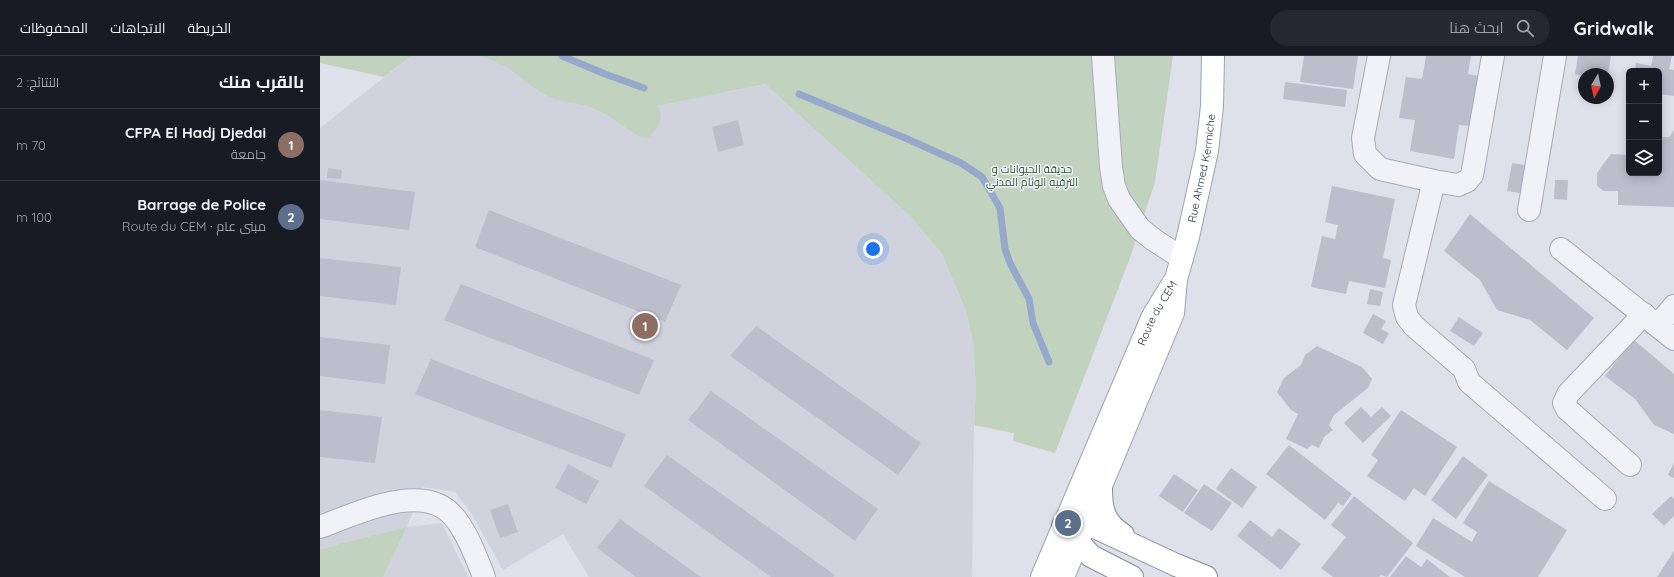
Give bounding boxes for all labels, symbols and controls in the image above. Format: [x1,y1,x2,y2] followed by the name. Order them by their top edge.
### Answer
[1270,10,1550,46] search box
[1574,16,1654,40] text: Gridwalk
[1514,17,1536,39] icon: search
[1449,18,1504,37] text: ابحث هنا
[20,19,88,37] text: المحفوظات
[110,19,166,37] text: الاتجاهات
[188,19,231,37] text: الخريطة
[1578,68,1614,104] north arrow
[1626,68,1662,176] map controls
[1626,68,1662,104] button: +
[219,71,304,92] text: بالقرب منك
[16,74,59,90] text: النتائج: 2
[1626,104,1662,140] button: −
[1184,113,1218,224] street label: Rue Ahmed Kermiche
[125,123,266,142] text: CFPA El Hadj Djedai
[16,137,46,153] text: 70 m
[288,137,294,153] text: 1
[1626,140,1662,176] button: layers
[231,146,266,162] text: جامعة
[986,162,1078,191] park label: حديقة الحيوانات و الترفيه الوئام المدني
[137,195,266,214] text: Barrage de Police
[16,209,52,225] text: 100 m
[287,209,295,225] text: 2
[122,218,266,234] text: مبنى عام · Route du CEM
[863,239,883,259] your location
[1134,278,1180,348] street label: Route du CEM
[632,311,658,341] pin: 1
[1055,508,1081,538] pin: 2

